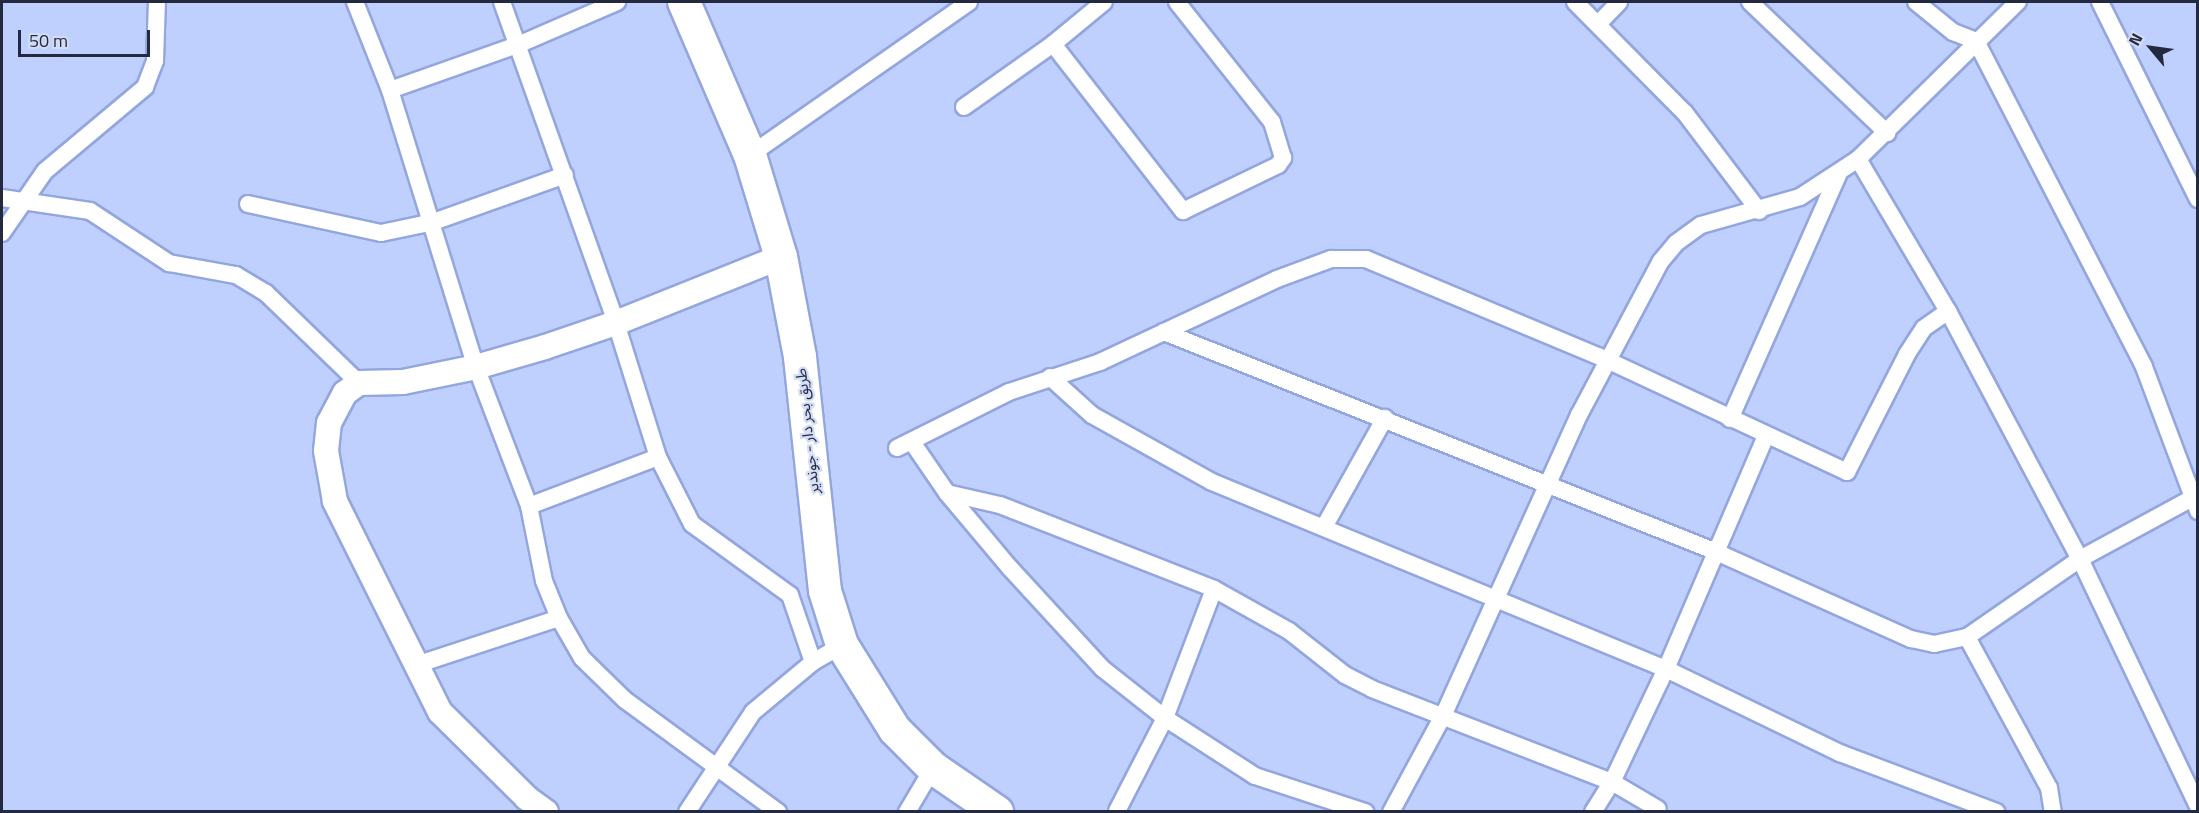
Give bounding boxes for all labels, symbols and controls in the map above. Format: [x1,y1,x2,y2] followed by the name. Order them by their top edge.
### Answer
[21,18,153,56] scale bar
[2121,18,2181,78] north arrow
[29,27,68,54] text: 50 m
[2122,29,2148,50] text: N
[791,367,823,495] street label: طريق بحر دار - جوندير

